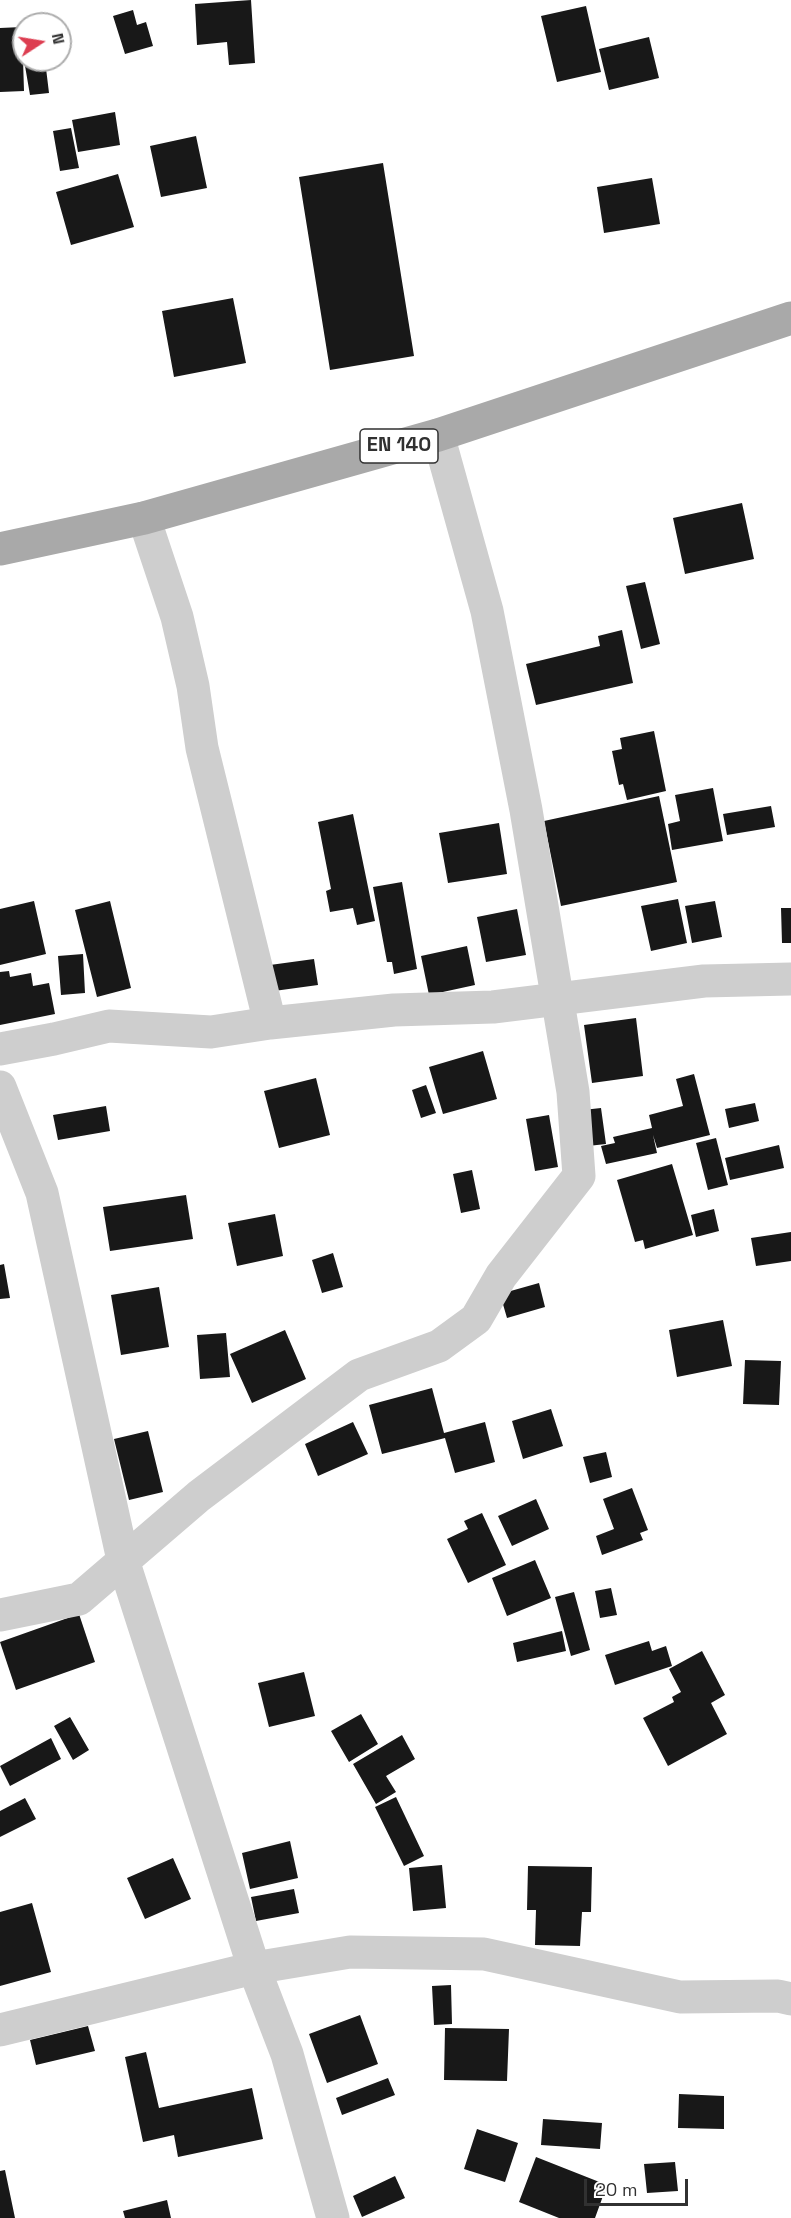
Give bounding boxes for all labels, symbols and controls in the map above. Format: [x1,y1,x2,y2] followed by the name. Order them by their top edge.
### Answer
[12,12,72,72] north arrow
[47,31,70,46] text: N
[360,429,438,463] road number: EN 140
[587,2167,690,2205] scale bar
[595,2178,638,2201] text: 20 m

